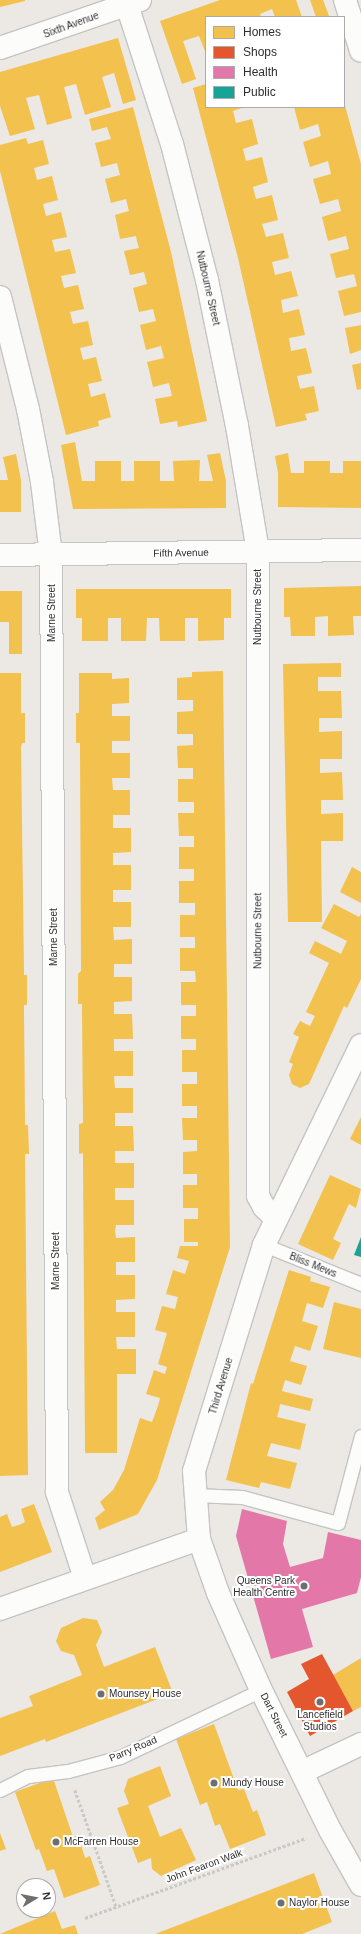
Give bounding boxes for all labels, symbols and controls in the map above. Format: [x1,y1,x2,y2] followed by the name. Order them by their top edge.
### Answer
[41,9,101,41] street label: Sixth Avenue
[205,16,345,108] legend
[243,25,281,39] text: Homes
[243,45,277,59] text: Shops
[243,65,278,79] text: Health
[243,85,276,99] text: Public
[194,250,222,326] street label: Nutbourne Street
[153,547,209,559] street label: Fifth Avenue
[252,569,264,645] street label: Nutbourne Street
[46,584,58,642] street label: Marne Street
[252,893,264,969] street label: Nutbourne Street
[48,908,60,966] street label: Marne Street
[50,1232,62,1290] street label: Marne Street
[288,1250,338,1280] street label: Bliss Mews
[207,1356,235,1416] street label: Third Avenue
[233,1574,295,1598] place label: Queens Park Health Centre
[298,1580,310,1592] marker: Queens Park Health Centre
[109,1688,181,1700] place label: Mounsey House
[96,1689,106,1699] marker: Mounsey House
[258,1691,290,1739] street label: Dart Street
[315,1697,325,1707] marker: Lancefield Studios
[297,1708,343,1732] place label: Lancefield Studios
[107,1734,159,1764] street label: Parry Road
[222,1777,284,1789] place label: Mundy House
[209,1778,219,1788] marker: Mundy House
[64,1836,138,1848] place label: McFarren House
[51,1837,61,1847] marker: McFarren House
[164,1847,244,1885] street label: John Fearon Walk
[16,1878,56,1918] north arrow
[40,1891,53,1901] text: N
[289,1897,350,1909] place label: Naylor House
[276,1898,286,1908] marker: Naylor House

